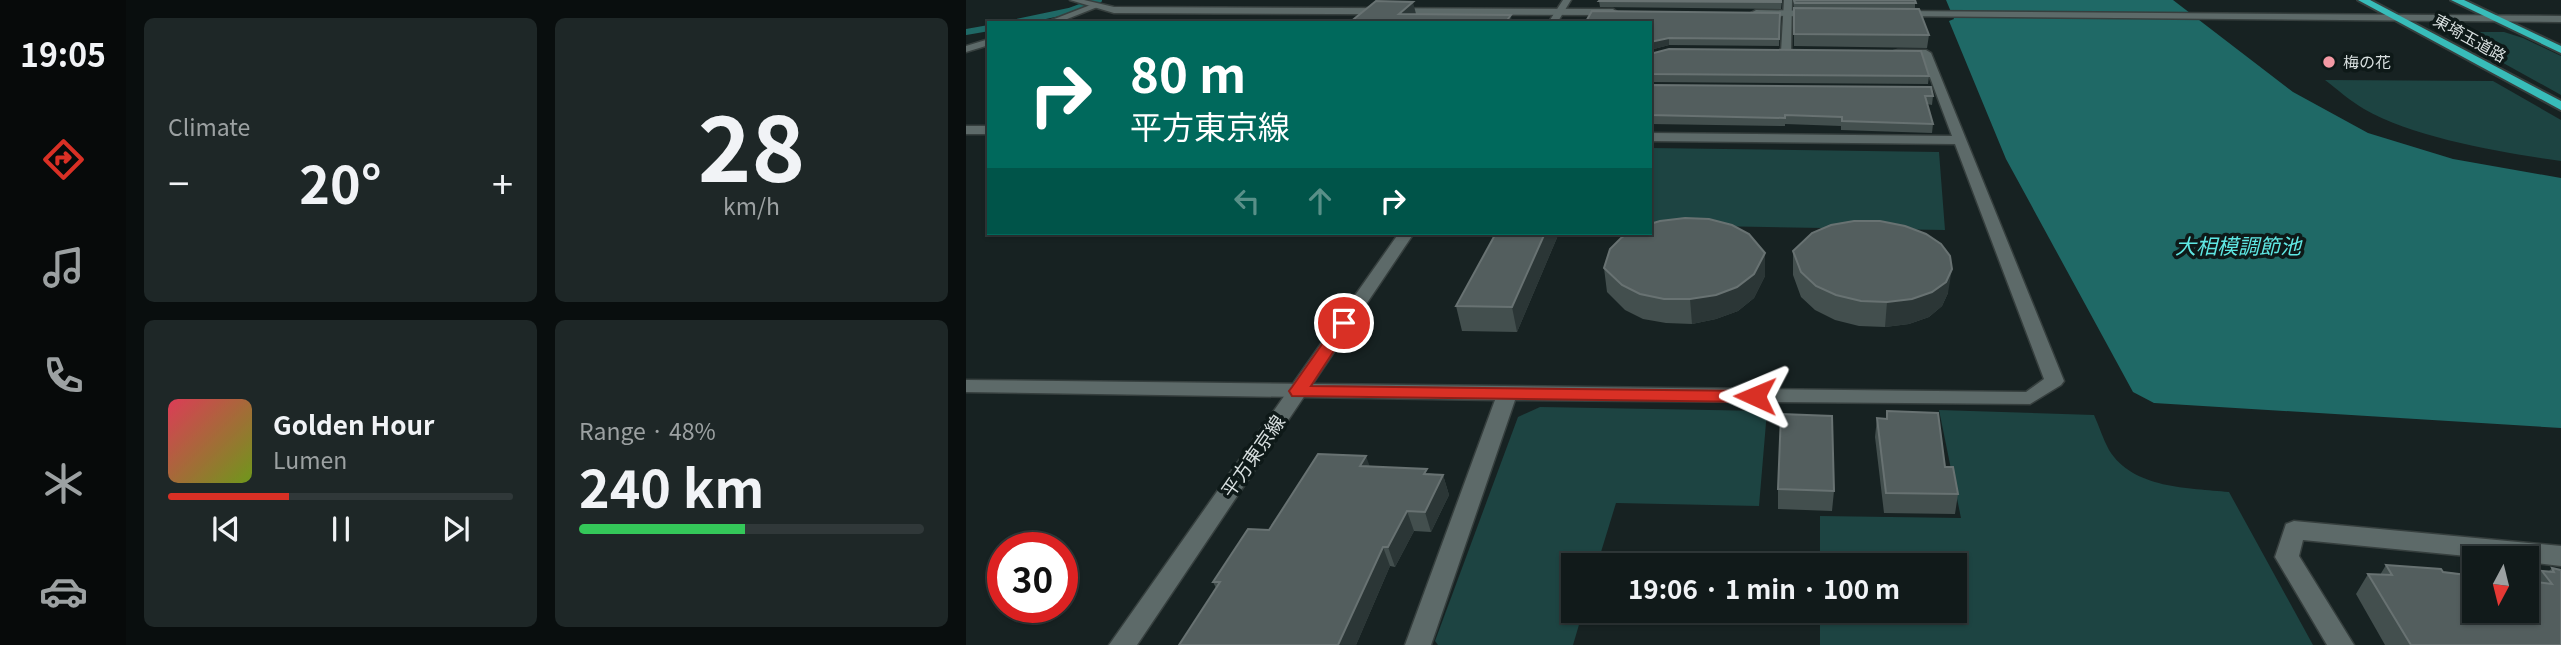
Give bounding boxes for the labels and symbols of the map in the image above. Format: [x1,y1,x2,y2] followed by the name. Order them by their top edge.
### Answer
[2430,7,2511,67] street label: 東埼玉道路
[2343,49,2391,73] place label: 梅の花
[2321,54,2337,70] marker: 梅の花
[2175,230,2303,260] water label: 大相模調節池
[1314,293,1374,353] pin
[1718,359,1792,433] position arrow
[1213,408,1290,502] street label: 平方東京線
[987,532,1078,623] speed limit sign: 30
[2462,546,2539,623] north arrow

